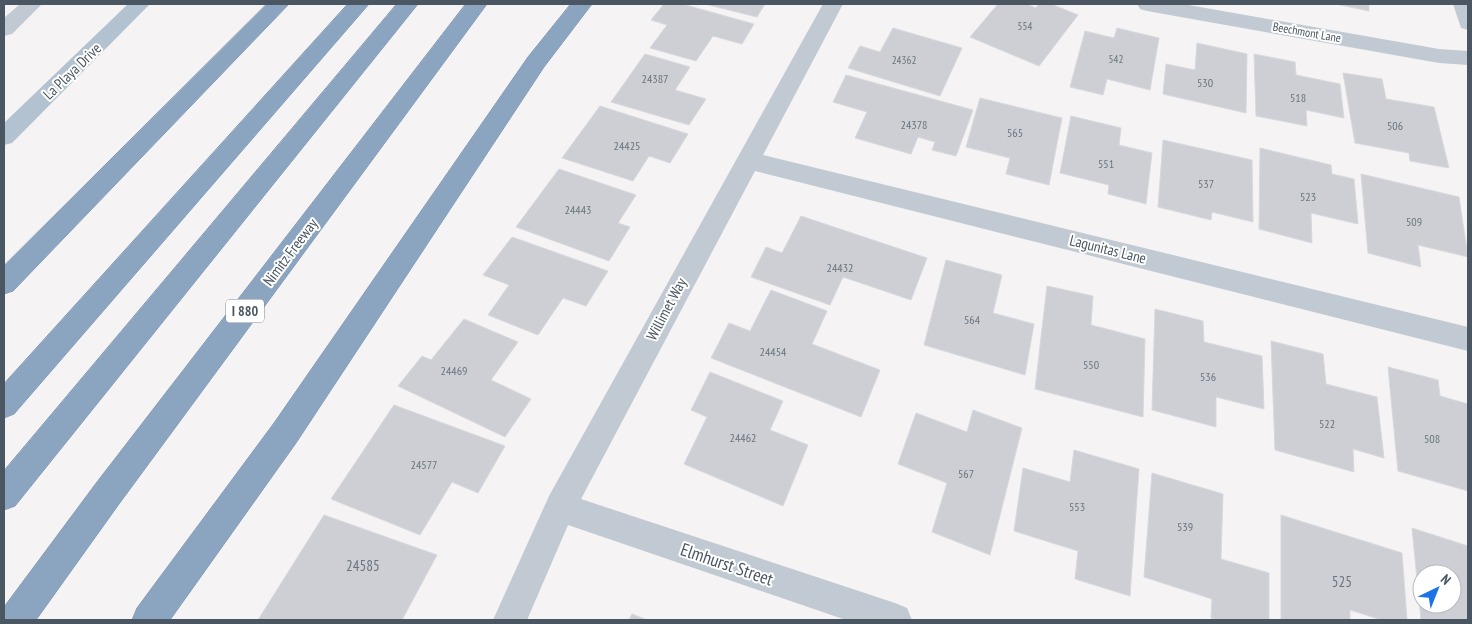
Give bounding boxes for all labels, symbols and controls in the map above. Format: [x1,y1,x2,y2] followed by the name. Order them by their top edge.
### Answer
[1018,19,1032,33] house number: 554
[1272,19,1342,45] street label: Beechmont Lane
[39,39,105,103] street label: La Playa Drive
[1109,52,1123,66] house number: 542
[892,53,916,67] house number: 24362
[641,71,669,86] house number: 24387
[1197,75,1213,90] house number: 530
[1290,90,1306,105] house number: 518
[900,117,928,132] house number: 24378
[1387,118,1403,133] house number: 506
[1007,125,1023,140] house number: 565
[613,138,641,153] house number: 24425
[1098,156,1114,171] house number: 551
[1198,176,1214,191] house number: 537
[1300,189,1316,204] house number: 523
[564,202,592,217] house number: 24443
[258,214,322,290] street label: Nimitz Freeway
[1406,214,1422,229] house number: 509
[1068,230,1148,268] street label: Lagunitas Lane
[826,260,854,275] house number: 24432
[642,274,690,343] street label: Willimet Way
[226,300,264,322] road number: I 880
[964,312,981,327] house number: 564
[759,344,787,359] house number: 24454
[1083,357,1099,372] house number: 550
[440,363,468,378] house number: 24469
[1200,369,1216,384] house number: 536
[1319,416,1335,431] house number: 522
[729,430,757,445] house number: 24462
[1424,431,1440,446] house number: 508
[410,457,438,472] house number: 24577
[958,466,974,481] house number: 567
[1069,499,1085,514] house number: 553
[1177,519,1193,534] house number: 539
[678,537,776,591] street label: Elmhurst Street
[346,556,380,575] house number: 24585
[1412,564,1462,614] north arrow
[1437,570,1455,589] text: N
[1332,572,1352,591] house number: 525

